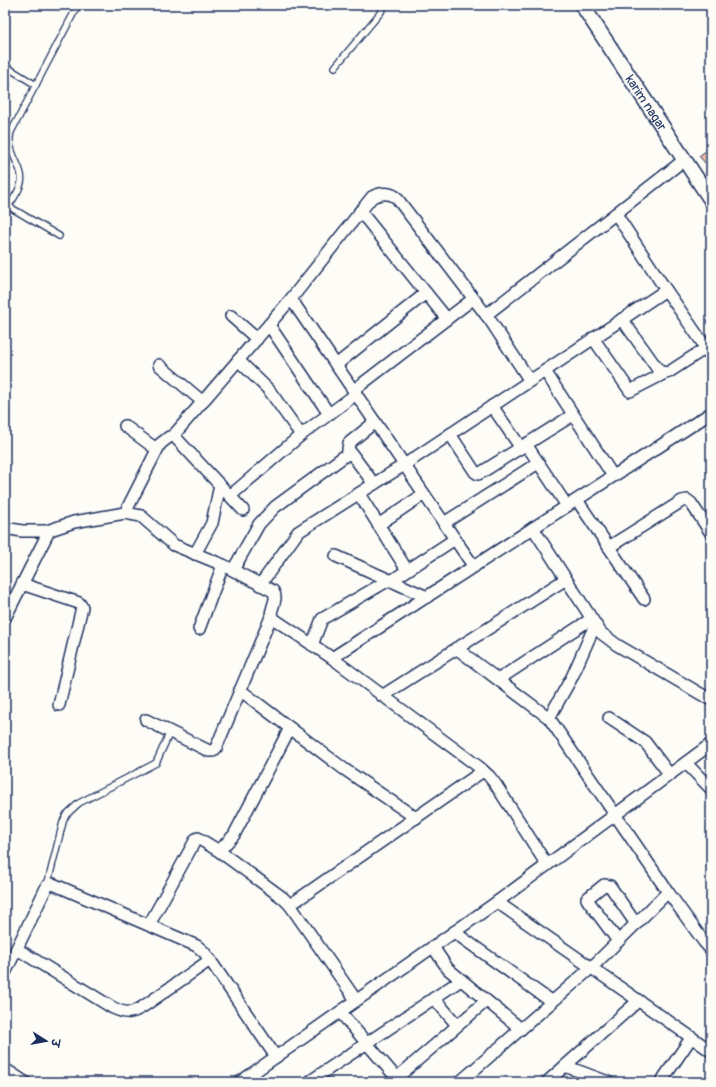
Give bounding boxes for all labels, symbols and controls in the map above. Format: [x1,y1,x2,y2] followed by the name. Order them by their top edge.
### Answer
[622,72,670,134] street label: karim nagar
[26,1021,66,1061] north arrow
[48,1037,63,1049] text: उ

